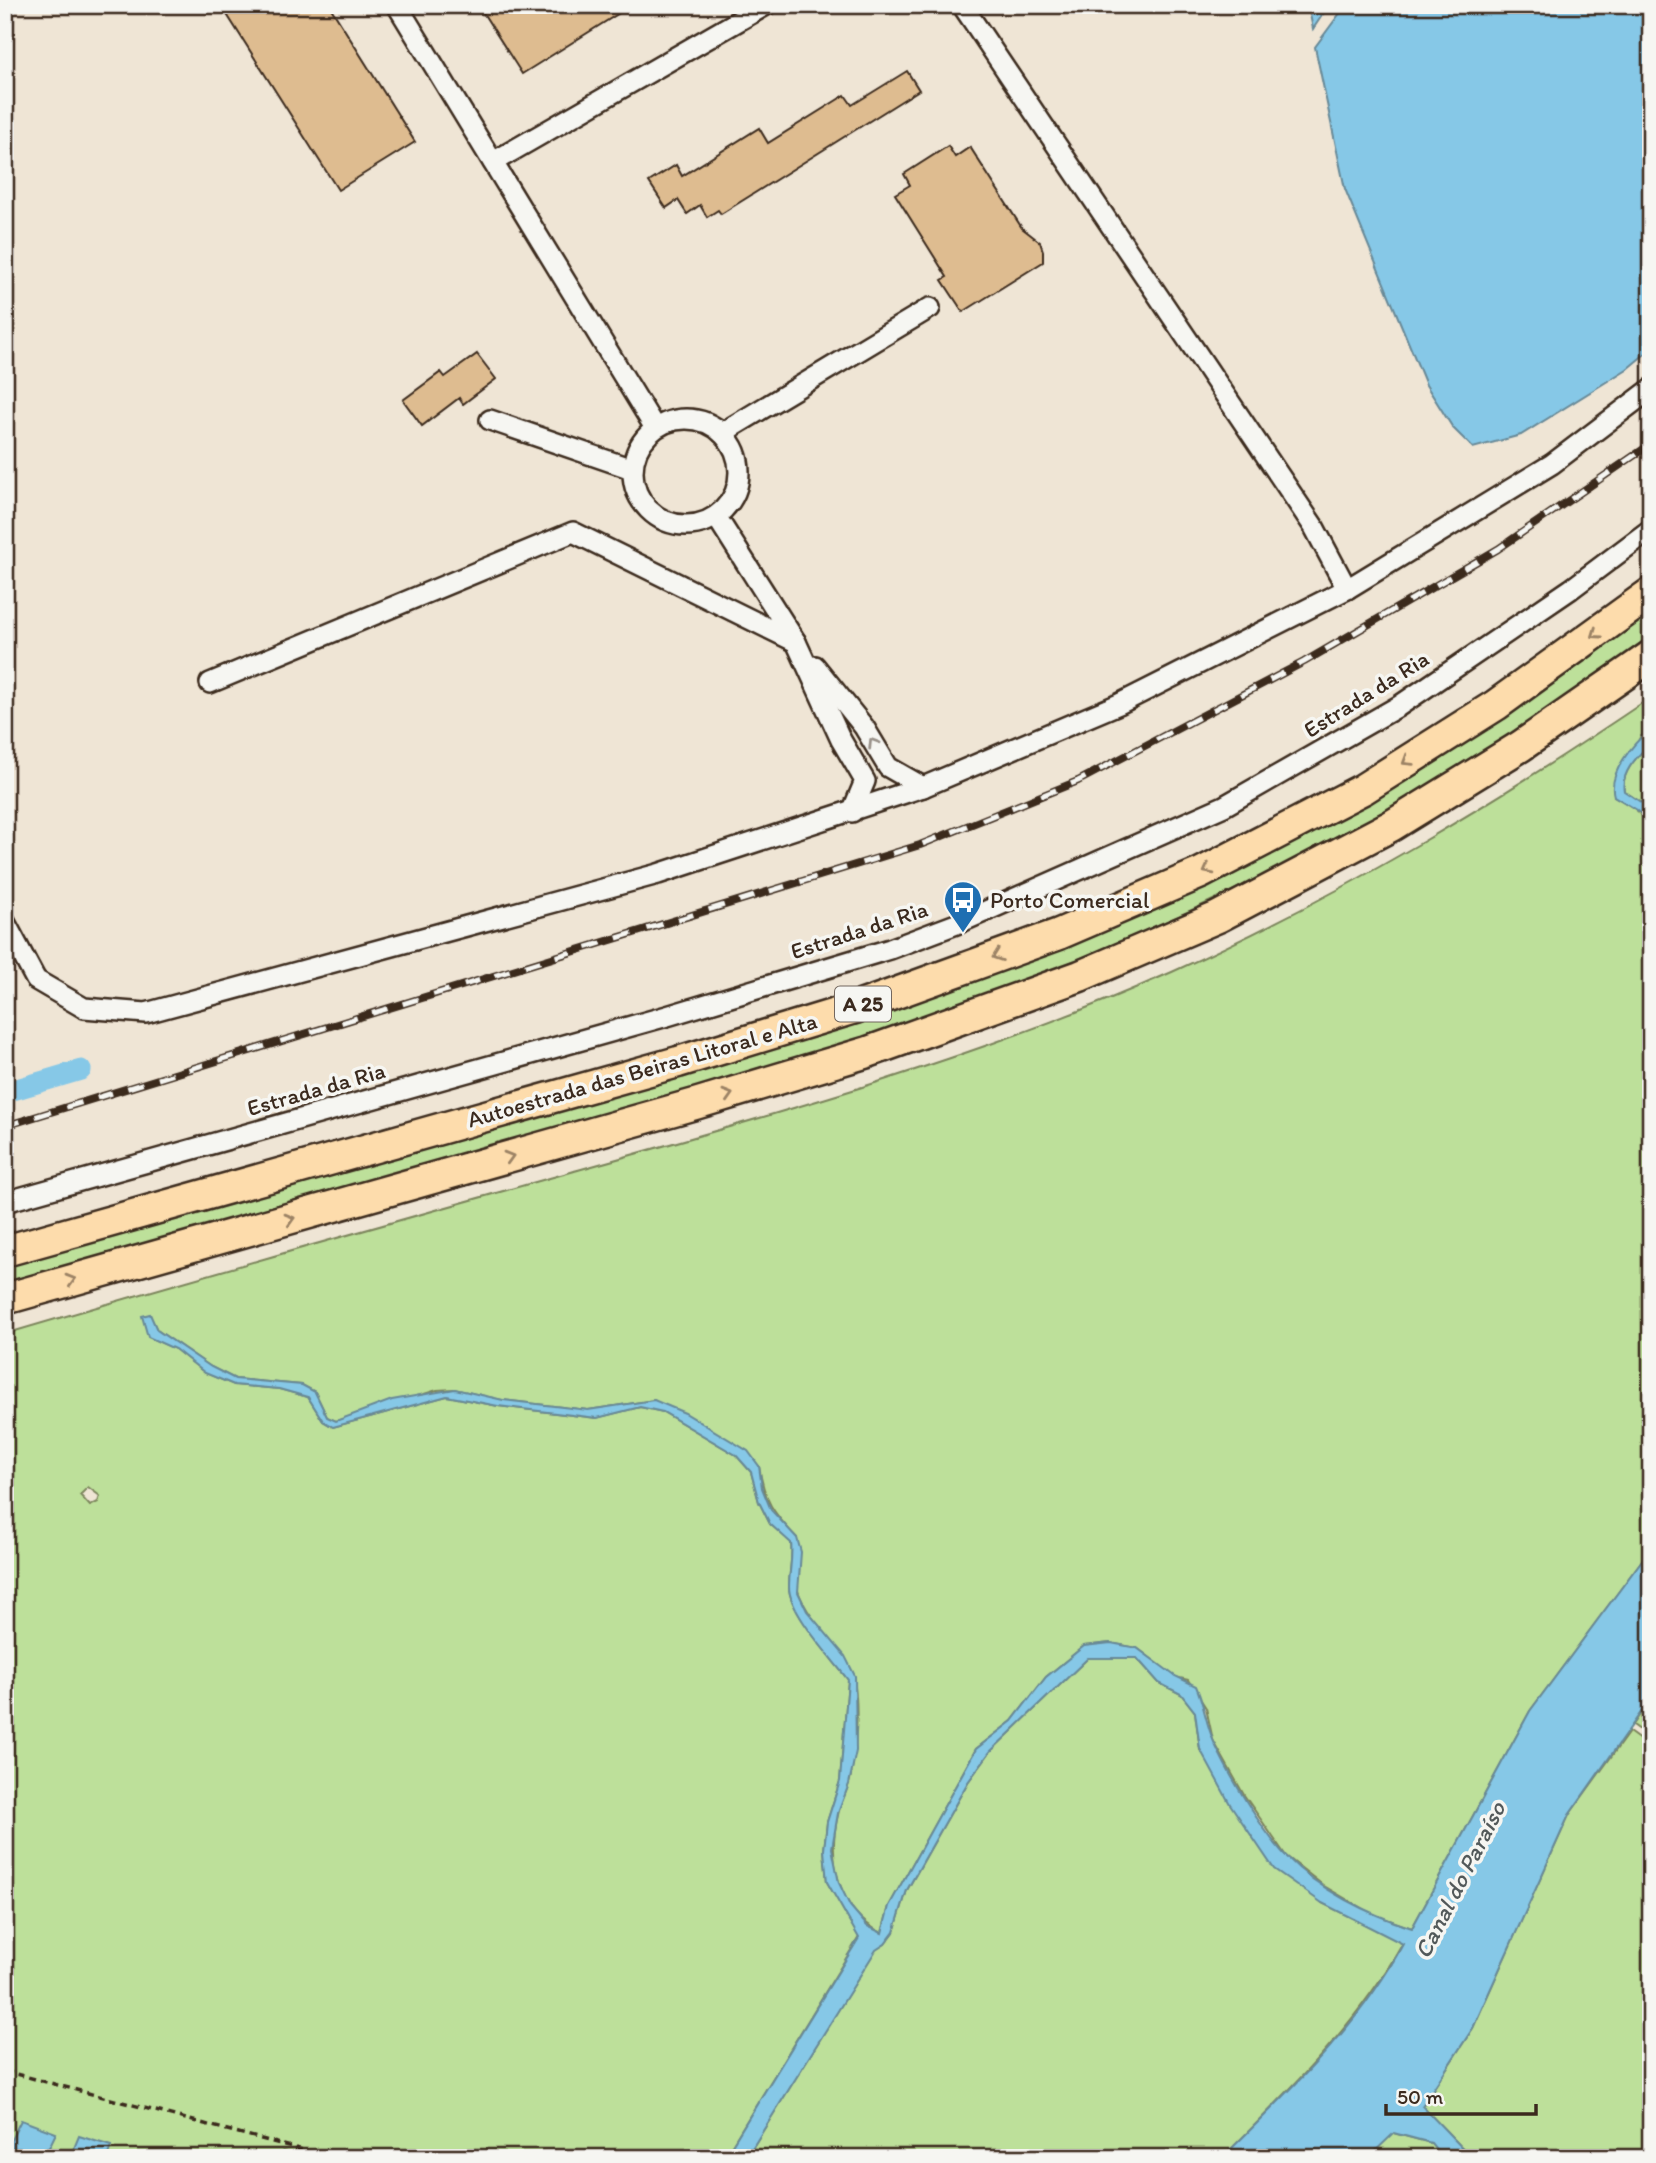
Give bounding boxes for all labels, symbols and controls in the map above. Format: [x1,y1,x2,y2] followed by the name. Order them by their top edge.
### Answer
[1591,626,1604,638] one-way arrow
[1298,644,1434,744] street label: Estrada da Ria
[869,737,882,750] one-way arrow
[1402,752,1415,765] one-way arrow
[1203,861,1215,875] one-way arrow
[942,879,984,934] bus stop icon: Porto Comercial
[990,886,1150,914] place label: Porto Comercial
[787,895,931,965] street label: Estrada da Ria
[992,948,1004,962] one-way arrow
[835,986,891,1021] road number: A 25
[464,1007,820,1133] street label: Autoestrada das Beiras Litoral e Alta
[244,1056,388,1122] street label: Estrada da Ria
[721,1088,733,1103] one-way arrow
[503,1151,515,1165] one-way arrow
[284,1212,296,1227] one-way arrow
[65,1274,77,1289] one-way arrow
[1408,1796,1512,1963] water label: Canal do Paraíso
[1386,2072,1537,2116] scale bar
[1397,2084,1444,2109] text: 50 m

